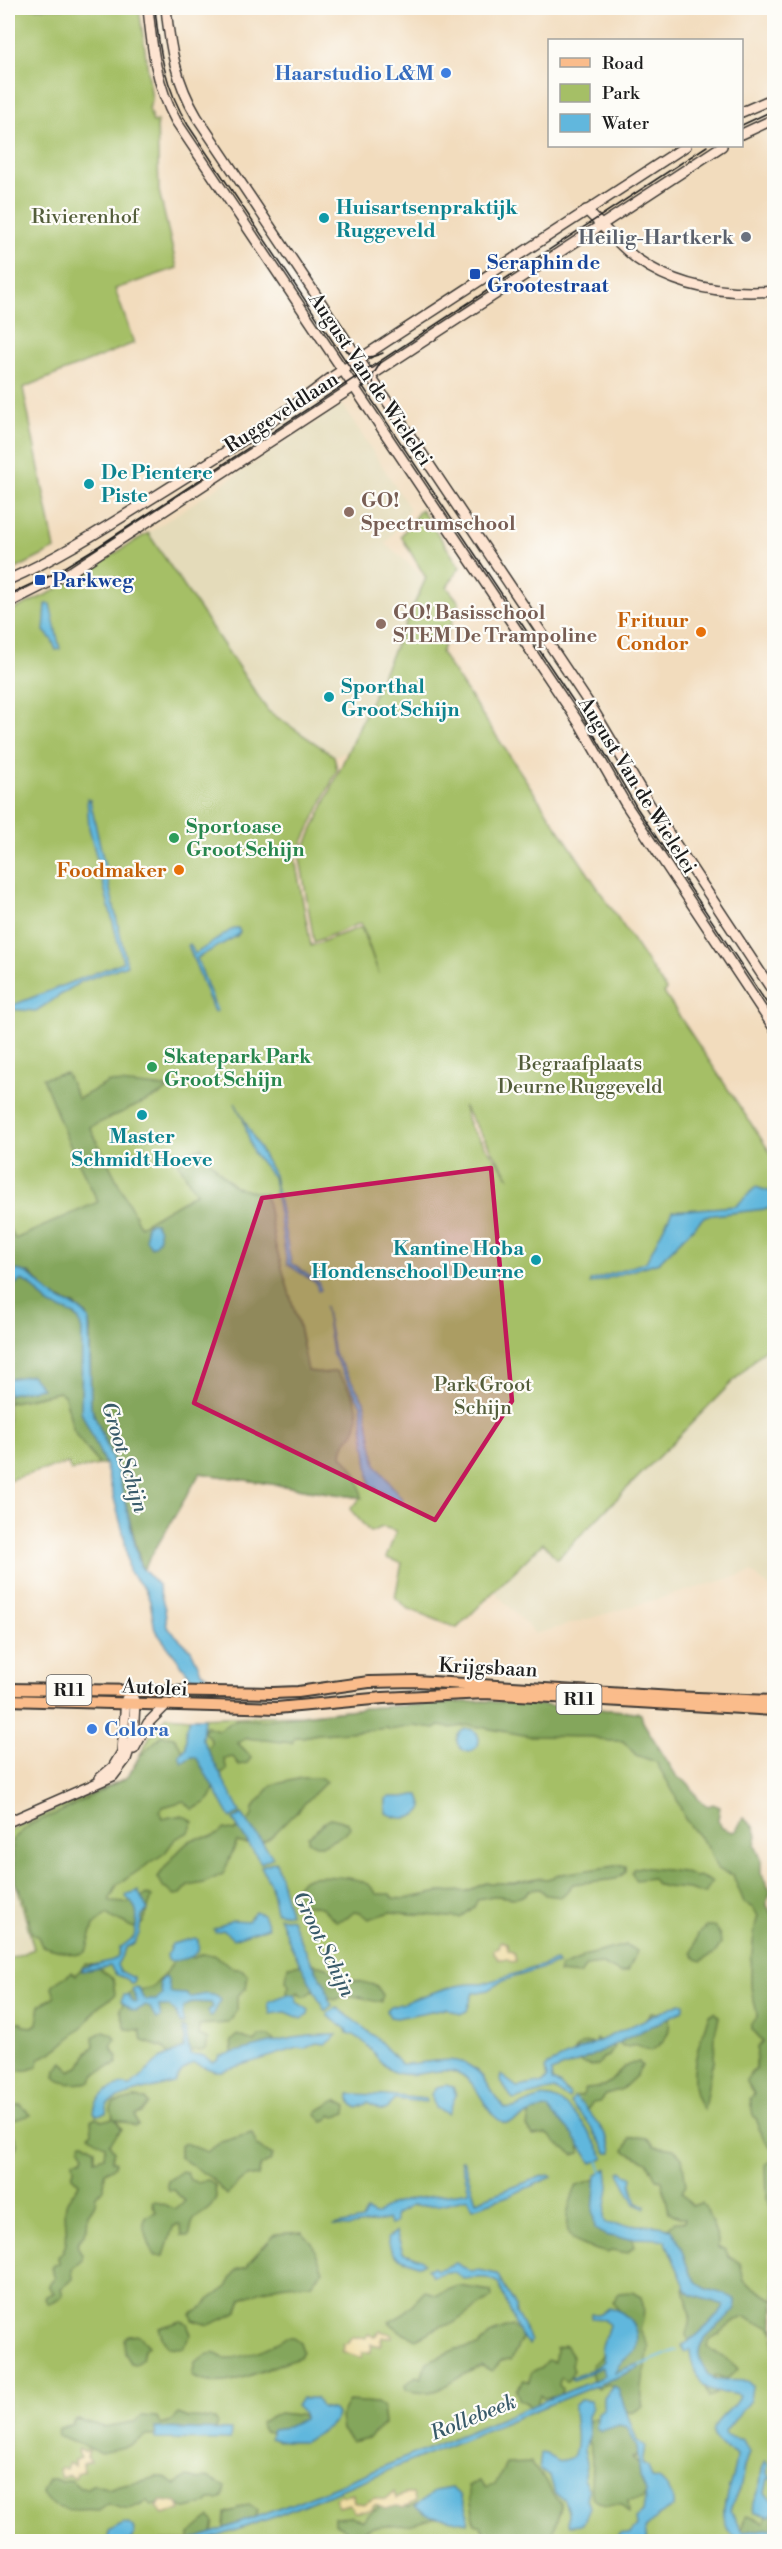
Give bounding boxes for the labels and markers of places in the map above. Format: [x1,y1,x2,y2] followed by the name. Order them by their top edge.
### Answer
[275,62,434,87] place label: Haarstudio L&M
[439,66,453,80] marker: Haarstudio L&M
[336,196,518,244] place label: Huisartsenpraktijk Ruggeveld
[317,211,331,225] marker: Huisartsenpraktijk Ruggeveld
[578,226,735,251] place label: Heilig-Hartkerk
[739,230,753,244] marker: Heilig-Hartkerk
[487,251,609,299] place label: Seraphin de Grootestraat
[468,267,482,281] marker: Seraphin de Grootestraat
[101,461,213,509] place label: De Pientere Piste
[82,477,96,491] marker: De Pientere Piste
[361,489,516,537] place label: GO! Spectrumschool
[342,505,356,519] marker: GO! Spectrumschool
[52,569,134,594] place label: Parkweg
[33,573,47,587] marker: Parkweg
[393,601,597,649] place label: GO! Basisschool STEM De Trampoline
[616,609,689,657] place label: Frituur Condor
[374,617,388,631] marker: GO! Basisschool STEM De Trampoline
[694,625,708,639] marker: Frituur Condor
[341,675,460,723] place label: Sporthal Groot Schijn
[322,690,336,704] marker: Sporthal Groot Schijn
[186,815,305,863] place label: Sportoase Groot Schijn
[167,831,181,845] marker: Sportoase Groot Schijn
[56,859,167,884] place label: Foodmaker
[172,863,186,877] marker: Foodmaker
[164,1045,312,1093] place label: Skatepark Park Groot Schijn
[145,1060,159,1074] marker: Skatepark Park Groot Schijn
[135,1108,149,1122] marker: Master Schmidt Hoeve
[72,1125,213,1173] place label: Master Schmidt Hoeve
[311,1237,524,1285] place label: Kantine Hoba Hondenschool Deurne
[529,1253,543,1267] marker: Kantine Hoba Hondenschool Deurne
[104,1718,169,1743] place label: Colora
[85,1722,99,1736] marker: Colora

